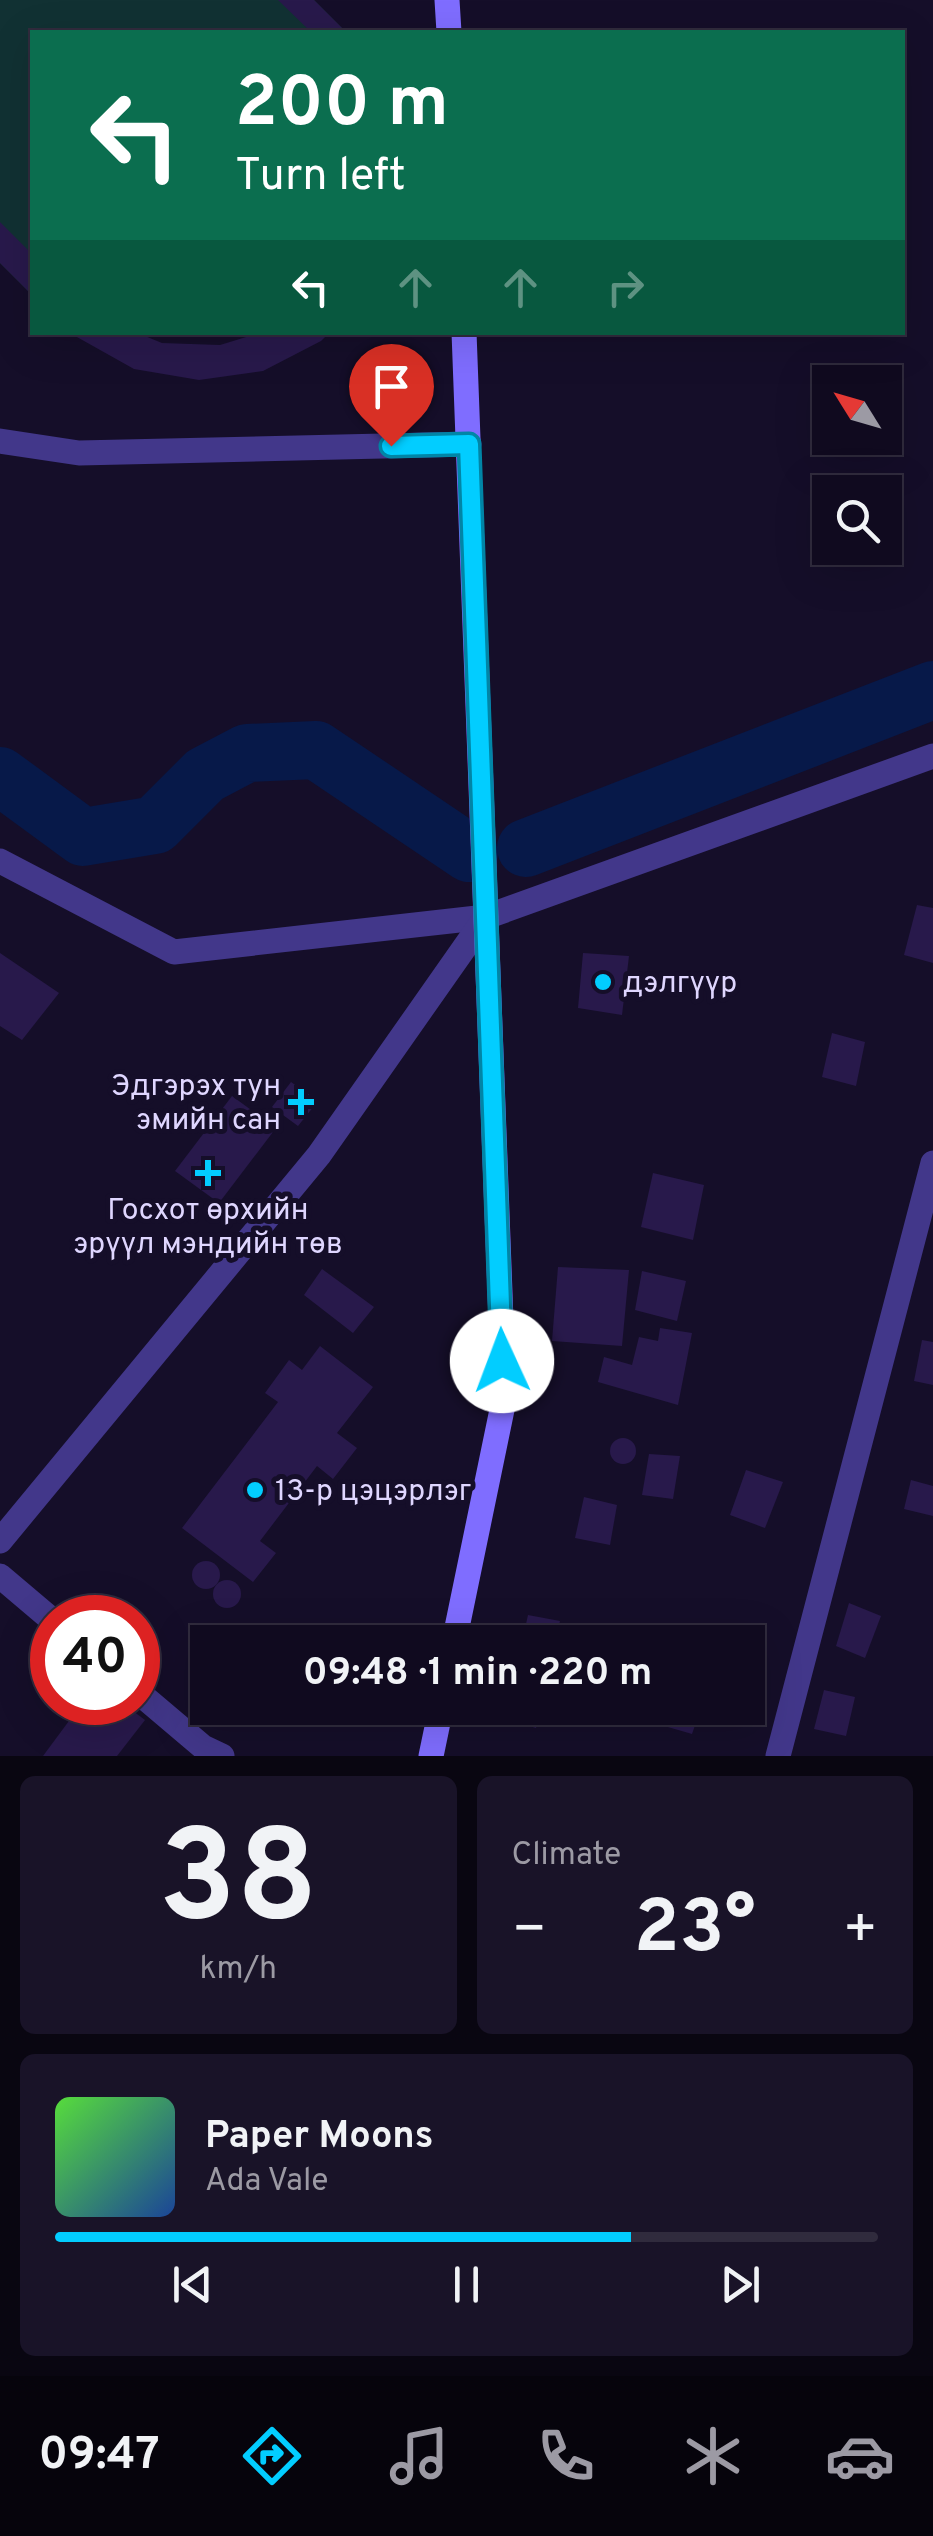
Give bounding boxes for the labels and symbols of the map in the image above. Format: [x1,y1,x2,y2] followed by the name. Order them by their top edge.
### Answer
[349,344,434,447] pin
[812,365,902,455] north arrow
[623,966,737,1003] place label: дэлгүүр
[592,971,614,993] marker: дэлгүүр
[111,1069,281,1140] place label: Эдгэрэх тун эмийн сан
[290,1091,312,1113] marker: Эдгэрэх тун эмийн сан
[195,1160,221,1186] marker: Госхот өрхийн эрүүл мэндийн төв
[73,1193,343,1264] place label: Госхот өрхийн эрүүл мэндийн төв
[450,1309,554,1413] position arrow
[275,1474,472,1511] place label: 13-р цэцэрлэг
[244,1479,266,1501] marker: 13-р цэцэрлэг
[30,1595,160,1725] speed limit sign: 40

